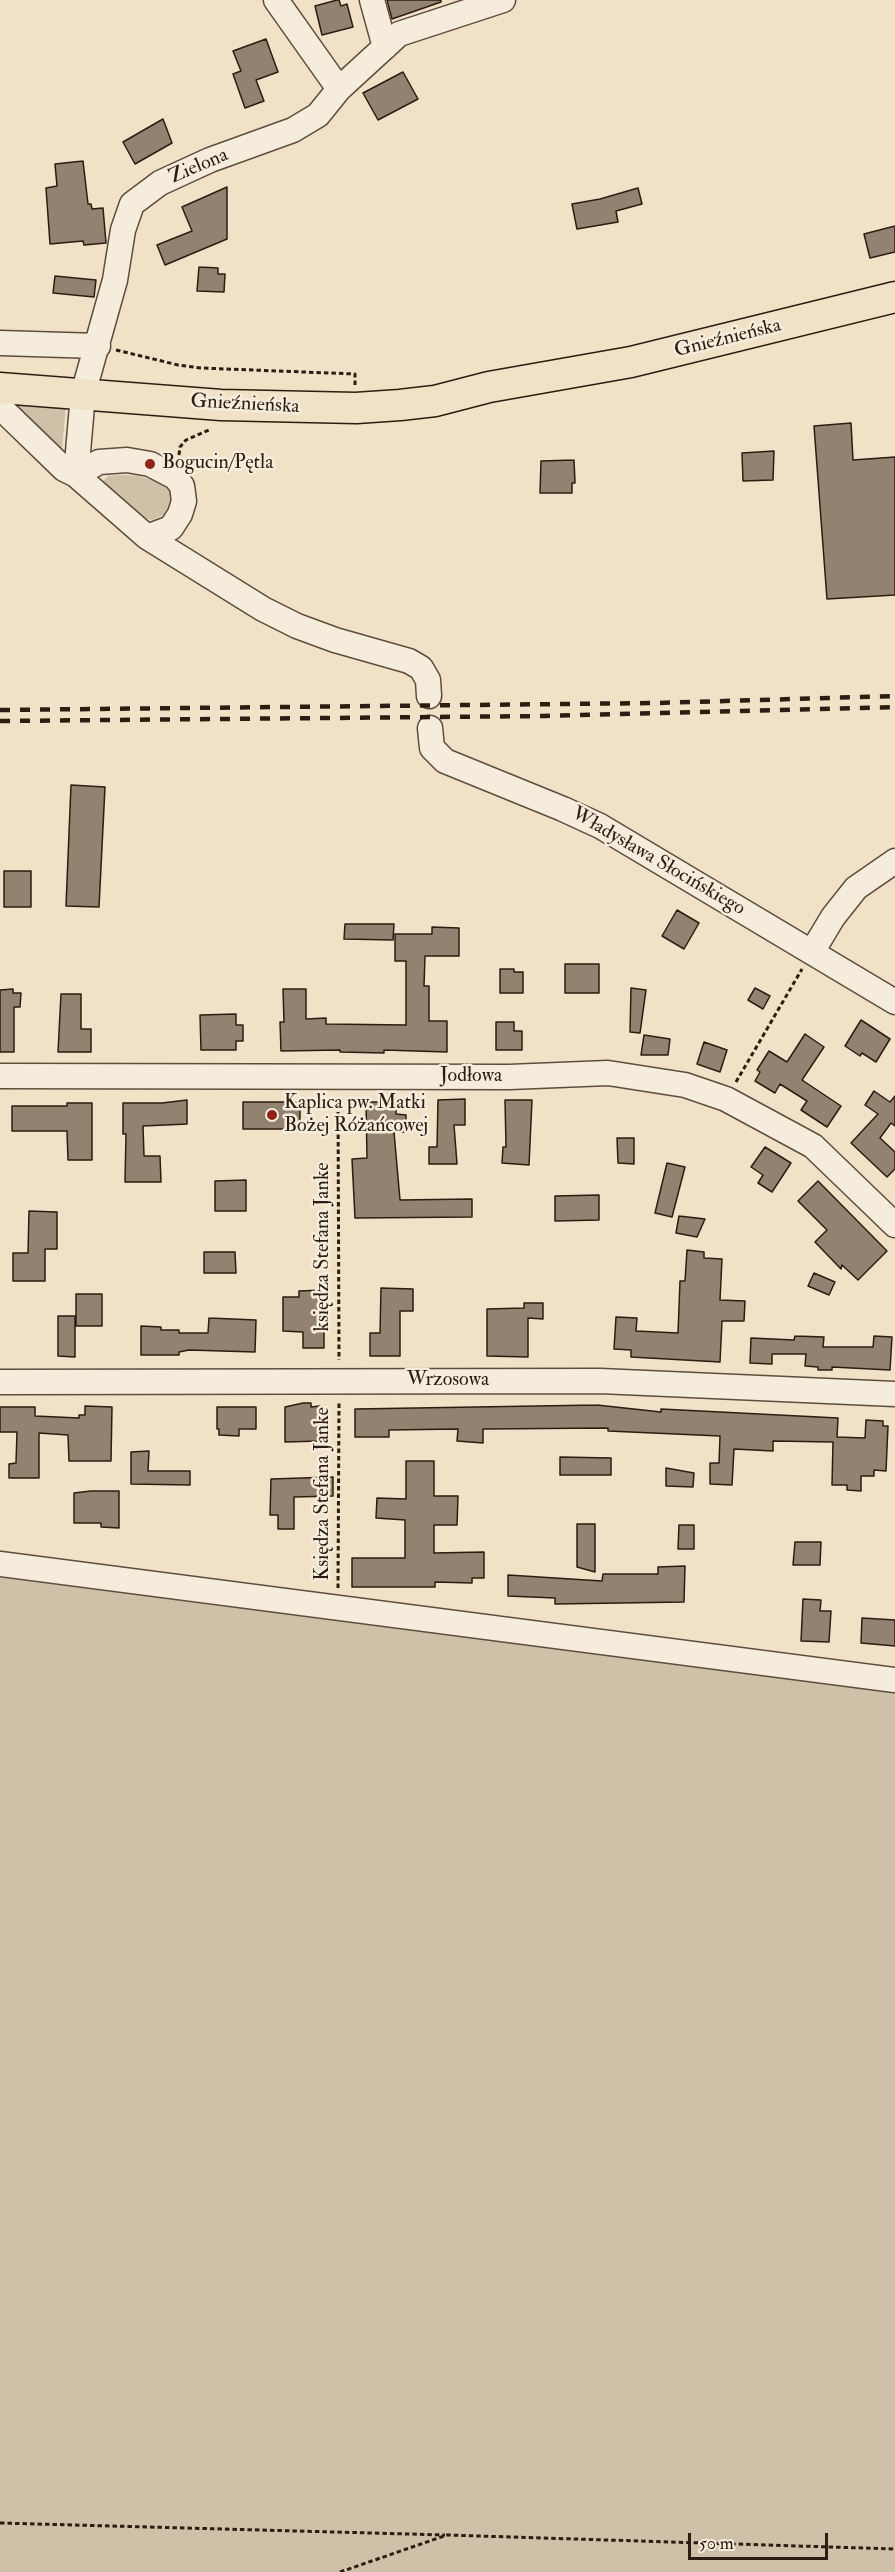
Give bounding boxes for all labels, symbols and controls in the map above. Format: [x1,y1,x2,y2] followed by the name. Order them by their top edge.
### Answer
[166,144,232,190] street label: Zielona
[672,314,784,364] street label: Gnieźnieńska
[190,390,300,420] street label: Gnieźnieńska
[162,452,273,476] place label: Bogucin/Pętla
[143,457,157,471] marker: Bogucin/Pętla
[567,803,749,921] street label: Władysława Słocińskiego
[440,1065,502,1089] street label: Jodłowa
[284,1092,428,1139] place label: Kaplica pw. Matki Bożej Różańcowej
[265,1108,279,1122] marker: Kaplica pw. Matki Bożej Różańcowej
[312,1162,336,1332] street label: księdza Stefana Janke
[407,1369,489,1393] street label: Wrzosowa
[312,1407,336,1581] street label: Księdza Stefana Janke
[691,2521,830,2559] scale bar
[699,2532,734,2555] text: 50 m

